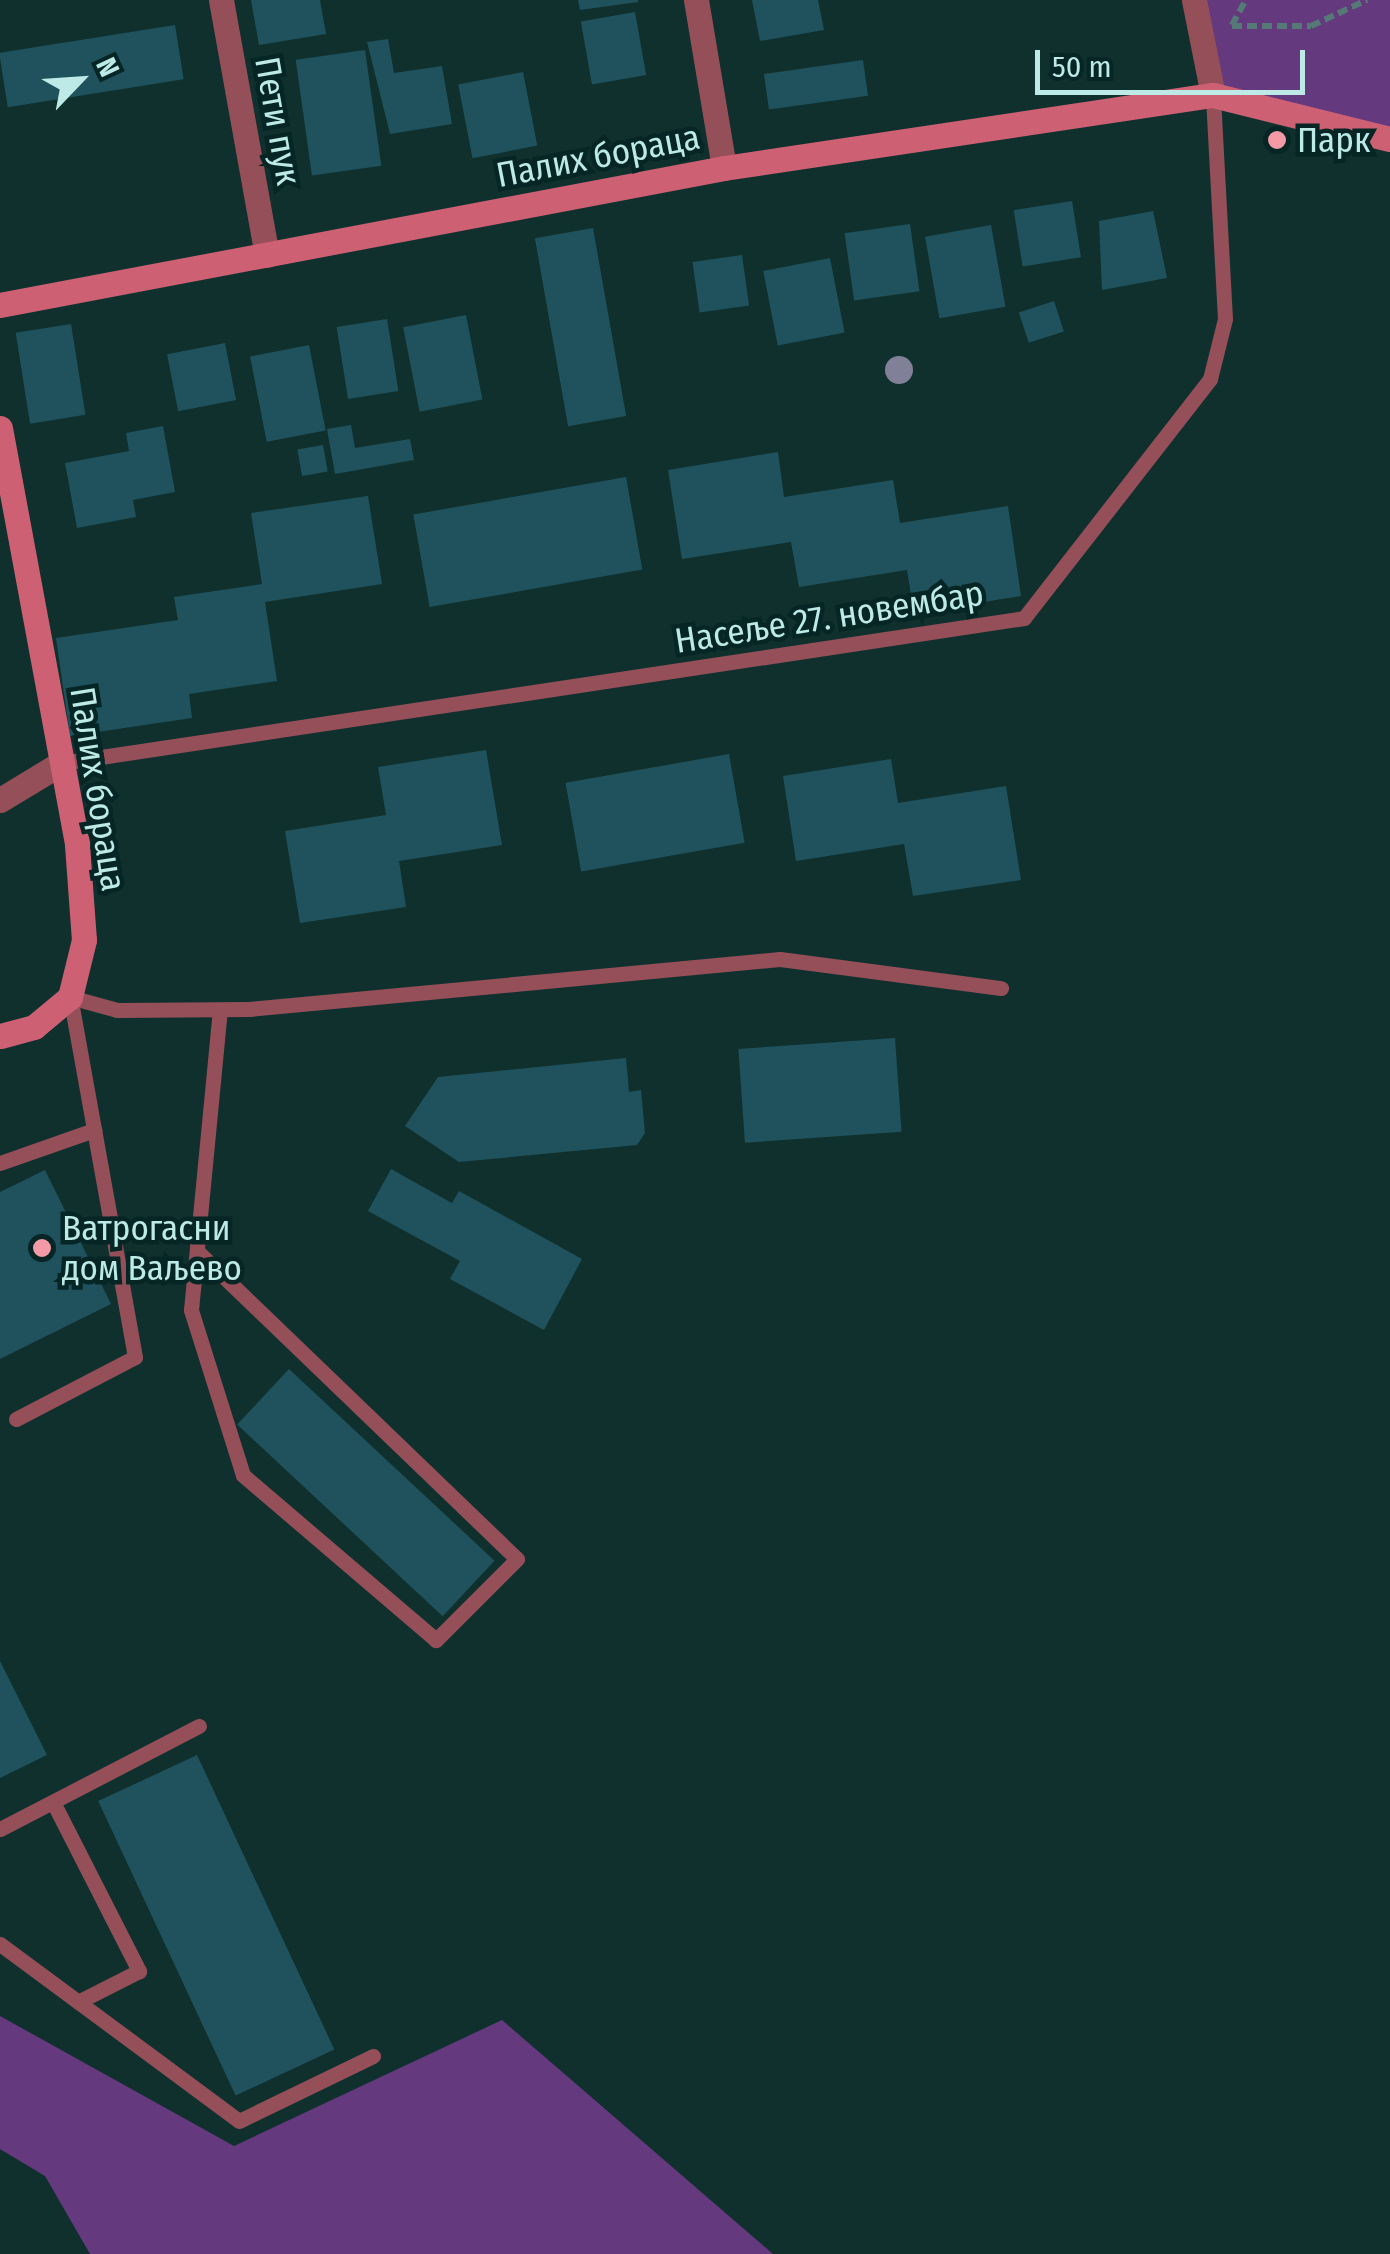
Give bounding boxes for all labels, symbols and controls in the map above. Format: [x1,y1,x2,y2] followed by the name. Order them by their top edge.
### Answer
[30,30,130,130] north arrow
[1040,30,1310,92] scale bar
[1052,49,1112,85] text: 50 m
[89,53,126,82] text: N
[246,54,310,188] street label: Пети пук
[493,116,703,196] street label: Палих бораца
[1297,119,1370,161] place label: Парк
[1266,129,1288,151] marker: Парк
[672,572,986,662] street label: Насеље 27. новембар
[61,684,135,894] street label: Палих бораца
[62,1207,242,1289] place label: Ватрогасни дом Ваљево
[31,1237,53,1259] marker: Ватрогасни дом Ваљево

